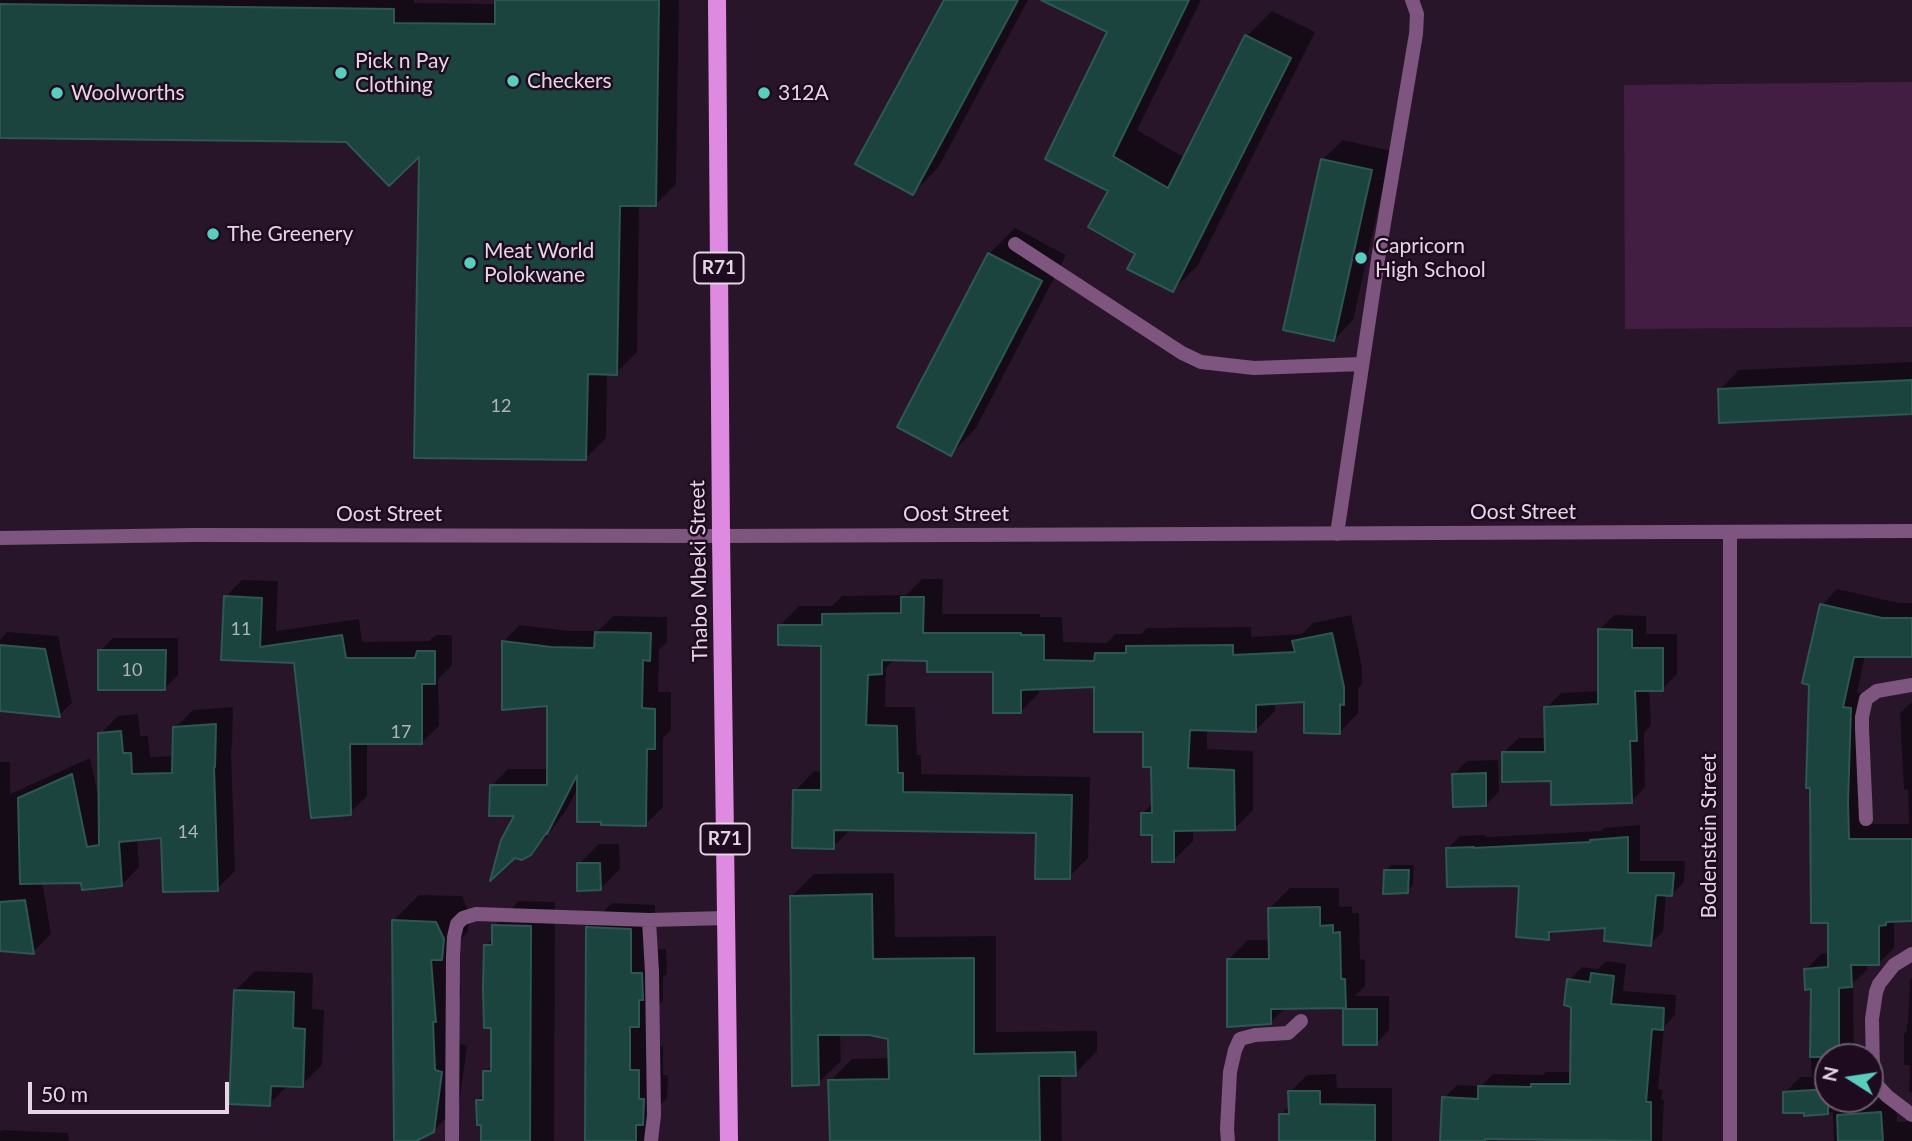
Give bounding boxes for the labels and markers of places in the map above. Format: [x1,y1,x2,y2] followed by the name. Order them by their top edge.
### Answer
[355,48,449,98] place label: Pick n Pay Clothing
[333,65,349,81] marker: Pick n Pay Clothing
[527,68,612,94] place label: Checkers
[505,73,521,89] marker: Checkers
[71,80,185,106] place label: Woolworths
[778,80,829,106] place label: 312A
[49,85,65,101] marker: Woolworths
[756,85,772,101] marker: 312A
[227,221,353,247] place label: The Greenery
[205,226,221,242] marker: The Greenery
[1375,233,1486,283] place label: Capricorn High School
[484,238,594,288] place label: Meat World Polokwane
[1353,250,1369,266] marker: Capricorn High School
[462,255,478,271] marker: Meat World Polokwane

